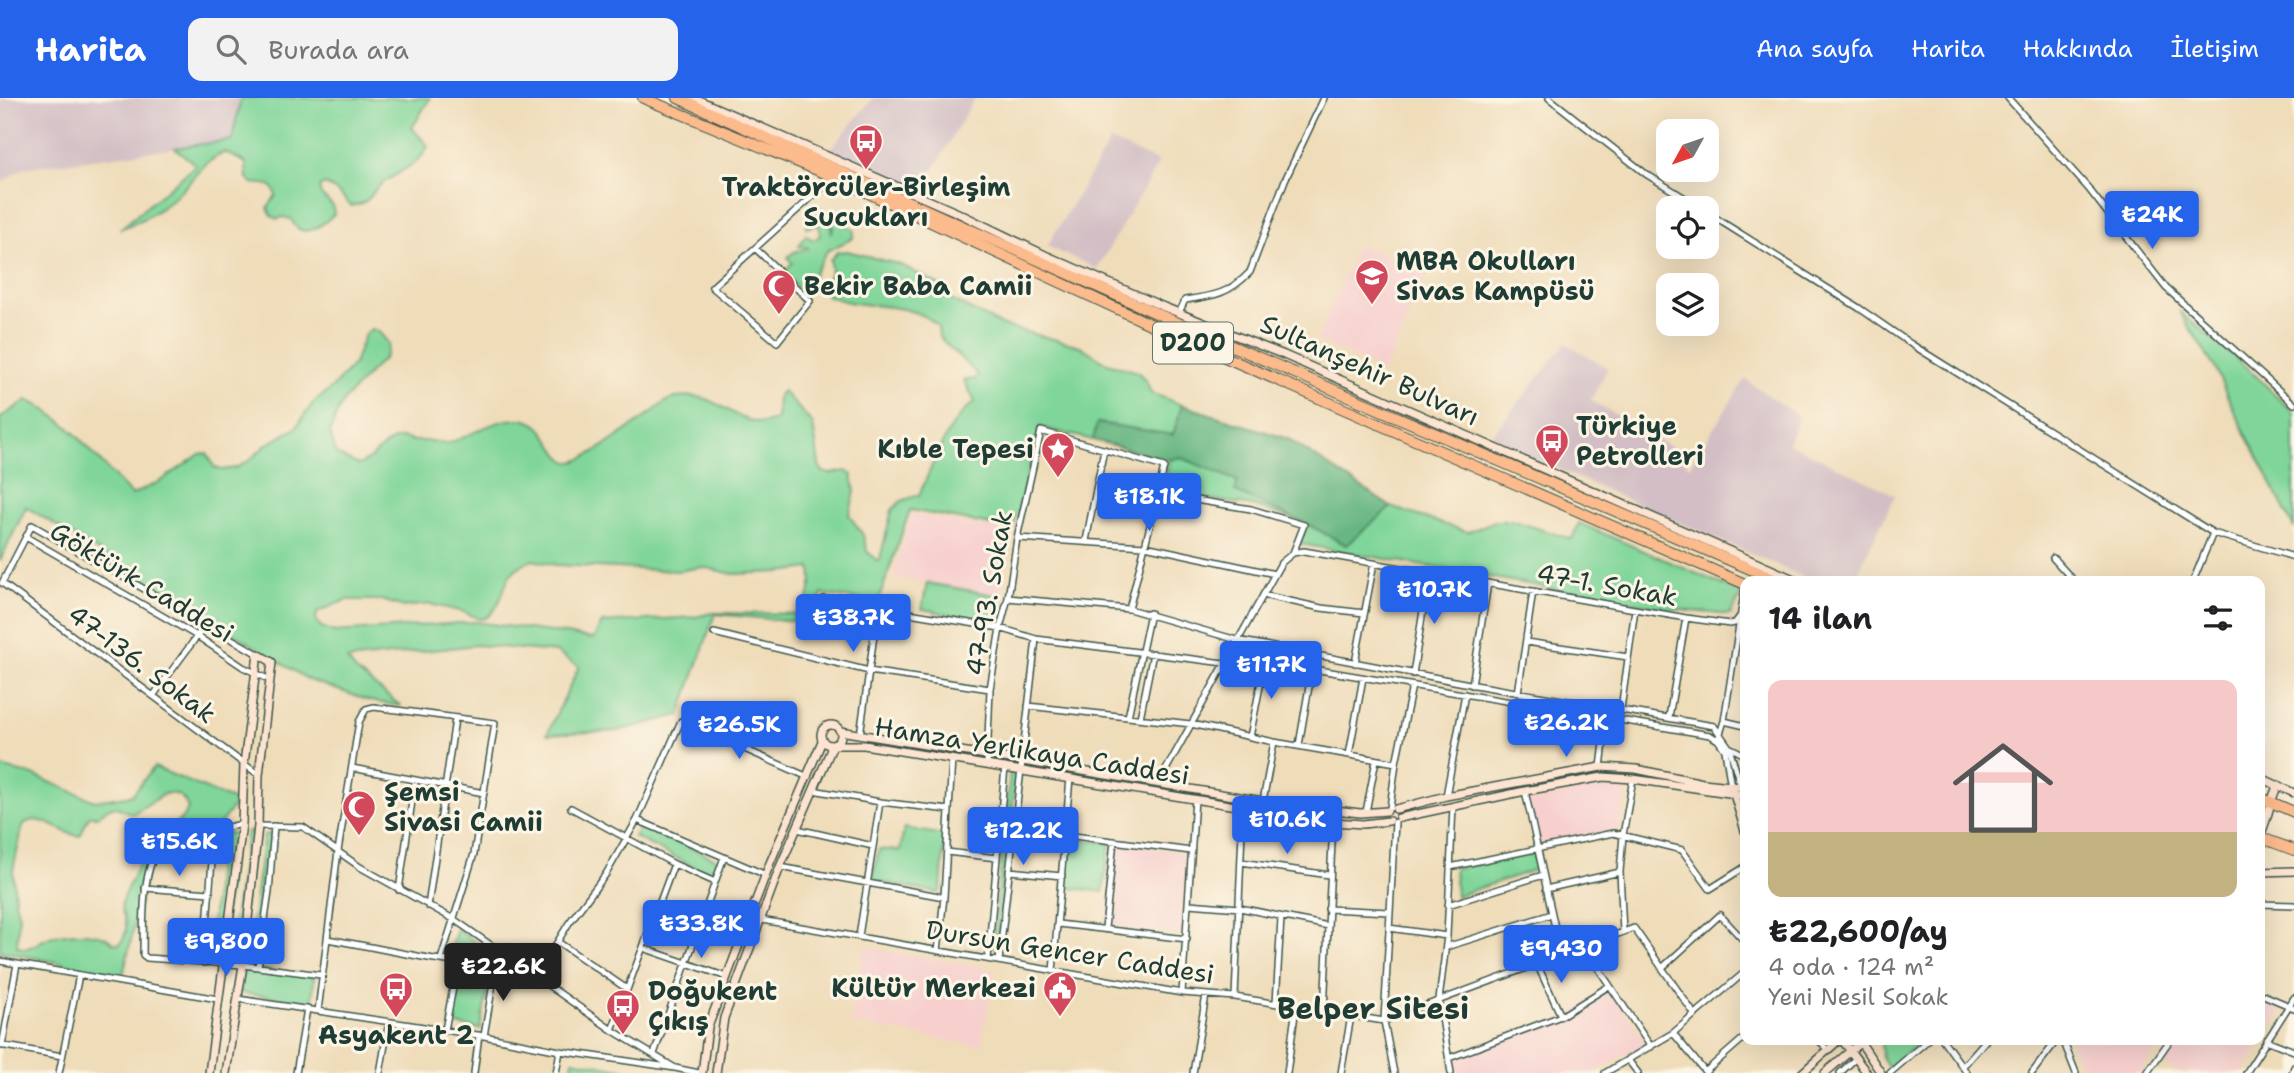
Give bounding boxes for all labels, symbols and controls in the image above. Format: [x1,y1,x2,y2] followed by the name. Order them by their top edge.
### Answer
[188,18,678,81] search box
[35,27,146,72] text: Harita
[212,30,250,68] icon: search
[268,32,409,67] text: Burada ara
[1756,33,1873,65] text: Ana sayfa
[1911,33,1985,65] text: Harita
[2023,33,2133,65] text: Hakkında
[2171,33,2259,65] text: İletişim
[1656,119,1718,182] north arrow
[1656,119,1719,336] map controls
[847,122,885,171] bus stop icon: Traktörcüler-Birleşim Sucukları
[722,169,1011,234] place label: Traktörcüler-Birleşim Sucukları
[2111,192,2193,251] pin: ₺24K
[1656,196,1719,259] button: locate
[2121,199,2183,229] text: ₺24K
[1396,243,1595,308] place label: MBA Okulları Sivas Kampüsü
[1353,257,1391,306] school or university icon: MBA Okulları Sivas Kampüsü
[760,267,798,316] mosque icon: Bekir Baba Camii
[804,268,1032,303] place label: Bekir Baba Camii
[1656,273,1719,336] button: layers
[1255,306,1485,433] street label: Sultanşehir Bulvarı
[1153,322,1233,364] road number: D200
[1576,408,1704,473] place label: Türkiye Petrolleri
[1533,422,1571,471] bus stop icon: Türkiye Petrolleri
[1039,430,1077,479] place icon: Kıble Tepesi
[877,431,1034,466] place label: Kıble Tepesi
[1092,474,1206,533] pin: ₺18.1K
[1113,481,1185,511] text: ₺18.1K
[957,507,1020,678] street label: 47-93. Sokak
[44,513,241,650] street label: Göktürk Caddesi
[1534,555,1680,614] street label: 47-1. Sokak
[1377,566,1491,626] pin: ₺10.7K
[1396,574,1472,604] text: ₺10.7K
[796,594,910,654] pin: ₺38.7K
[61,596,224,731] street label: 47-136. Sokak
[1768,598,1872,639] text: 14 ilan
[2199,599,2237,637] icon: filters
[812,602,894,632] text: ₺38.7K
[1214,642,1328,701] pin: ₺11.7K
[1236,649,1306,679] text: ₺11.7K
[1509,700,1623,759] pin: ₺26.2K
[682,702,796,761] pin: ₺26.5K
[1524,707,1608,737] text: ₺26.2K
[872,708,1192,793] street label: Hamza Yerlikaya Caddesi
[697,709,781,739] text: ₺26.5K
[1940,725,2066,851] icon: home
[384,774,543,839] place label: Şemsi Sivasi Camii
[340,788,378,837] mosque icon: Şemsi Sivasi Camii
[1230,796,1344,856] pin: ₺10.6K
[1248,804,1326,834] text: ₺10.6K
[966,808,1080,867] pin: ₺12.2K
[984,815,1063,845] text: ₺12.2K
[122,818,236,878] pin: ₺15.6K
[140,826,218,856] text: ₺15.6K
[644,900,758,960] pin: ₺33.8K
[659,908,743,938] text: ₺33.8K
[923,911,1217,992] street label: Dursun Gencer Caddesi
[1768,911,1948,952] text: ₺22,600/ay
[169,918,283,978] pin: ₺9,800
[183,926,269,956] text: ₺9,800
[1504,926,1618,985] pin: ₺9,430
[1519,933,1603,963] text: ₺9,430
[446,944,560,1003] pin: ₺22.6K
[460,951,546,981] text: ₺22.6K
[1768,952,1934,982] text: 4 oda · 124 m²
[1041,969,1079,1018] public building icon: Kültür Merkezi
[377,970,415,1019] bus stop icon: Asyakent 2
[831,970,1036,1005] place label: Kültür Merkezi
[648,973,777,1038] place label: Doğukent Çıkış
[1768,982,1949,1012] text: Yeni Nesil Sokak
[604,987,642,1036] bus stop icon: Doğukent Çıkış
[1277,988,1469,1029] district label: Belper Sitesi
[318,1017,474,1052] place label: Asyakent 2

